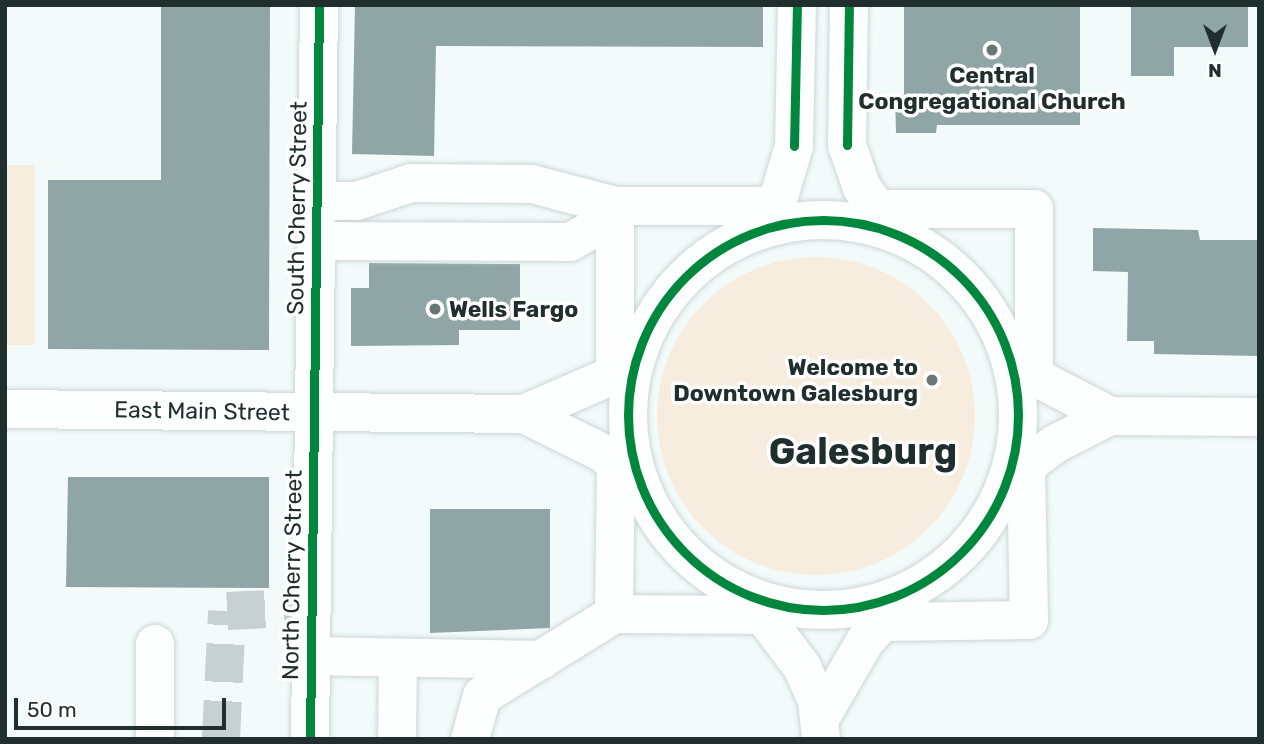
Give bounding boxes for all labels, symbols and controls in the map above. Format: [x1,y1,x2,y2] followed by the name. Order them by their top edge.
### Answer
[1180,14,1250,84] north arrow
[984,42,1000,58] marker: Central Congregational Church
[1208,59,1222,82] text: N
[858,61,1126,115] place label: Central Congregational Church
[281,101,313,315] street label: South Cherry Street
[449,295,578,323] place label: Wells Fargo
[427,301,443,317] marker: Wells Fargo
[673,353,918,407] place label: Welcome to Downtown Galesburg
[924,372,940,388] marker: Welcome to Downtown Galesburg
[114,396,290,426] street label: East Main Street
[769,429,957,473] district label: Galesburg
[276,469,308,681] street label: North Cherry Street
[18,684,229,728] scale bar
[27,697,77,722] text: 50 m

